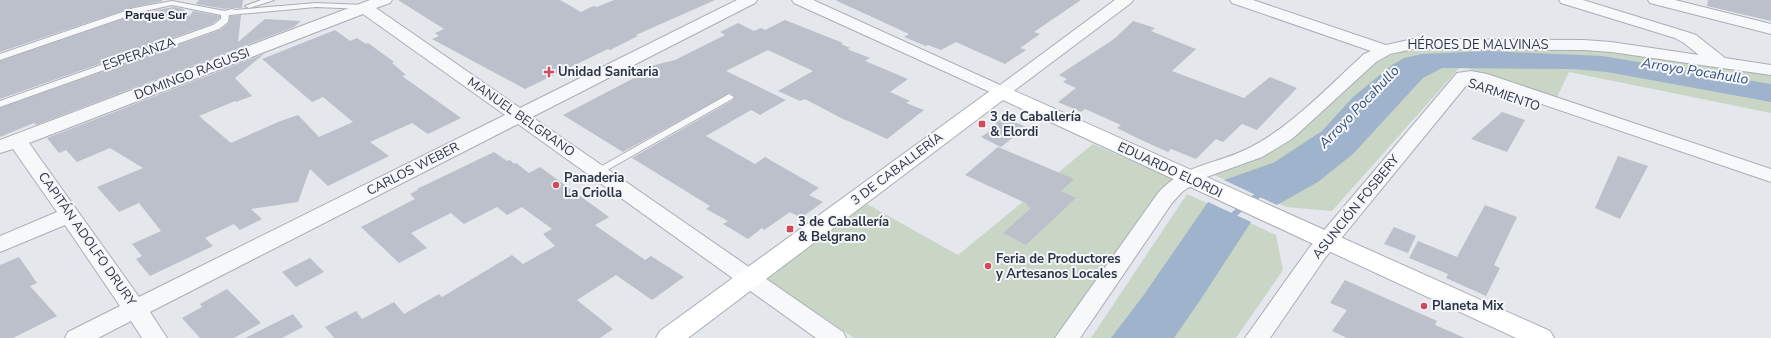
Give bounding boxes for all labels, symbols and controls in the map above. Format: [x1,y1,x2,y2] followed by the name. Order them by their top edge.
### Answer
[125,7,187,23] district label: Parque Sur
[100,33,178,75] street label: ESPERANZA
[1407,35,1549,54] street label: HÉROES DE MALVINAS
[132,44,252,104] street label: DOMINGO RAGUSSI
[1639,53,1750,89] water label: Arroyo Pocahullo
[1314,61,1404,153] water label: Arroyo Pocahullo
[558,63,659,81] place label: Unidad Sanitaria
[543,66,555,78] marker: Unidad Sanitaria
[464,73,578,161] street label: MANUEL BELGRANO
[1466,74,1542,116] street label: SARMIENTO
[990,108,1081,141] place label: 3 de Caballería & Elordi
[977,119,987,129] marker: 3 de Caballería & Elordi
[847,127,947,210] street label: 3 DE CABALLERÍA
[364,138,463,200] street label: CARLOS WEBER
[1115,138,1225,202] street label: EDUARDO ELORDI
[1308,150,1404,263] street label: ASUNCIÓN FOSBERY
[34,168,141,310] street label: CAPITÁN ADOLFO DRURY
[564,169,624,202] place label: Panaderia La Criolla
[551,180,561,190] marker: Panaderia La Criolla
[798,213,889,246] place label: 3 de Caballería & Belgrano
[785,224,795,234] marker: 3 de Caballería & Belgrano
[995,250,1121,283] place label: Feria de Productores y Artesanos Locales
[983,261,993,271] marker: Feria de Productores y Artesanos Locales
[1432,297,1505,315] place label: Planeta Mix
[1419,301,1429,311] marker: Planeta Mix

